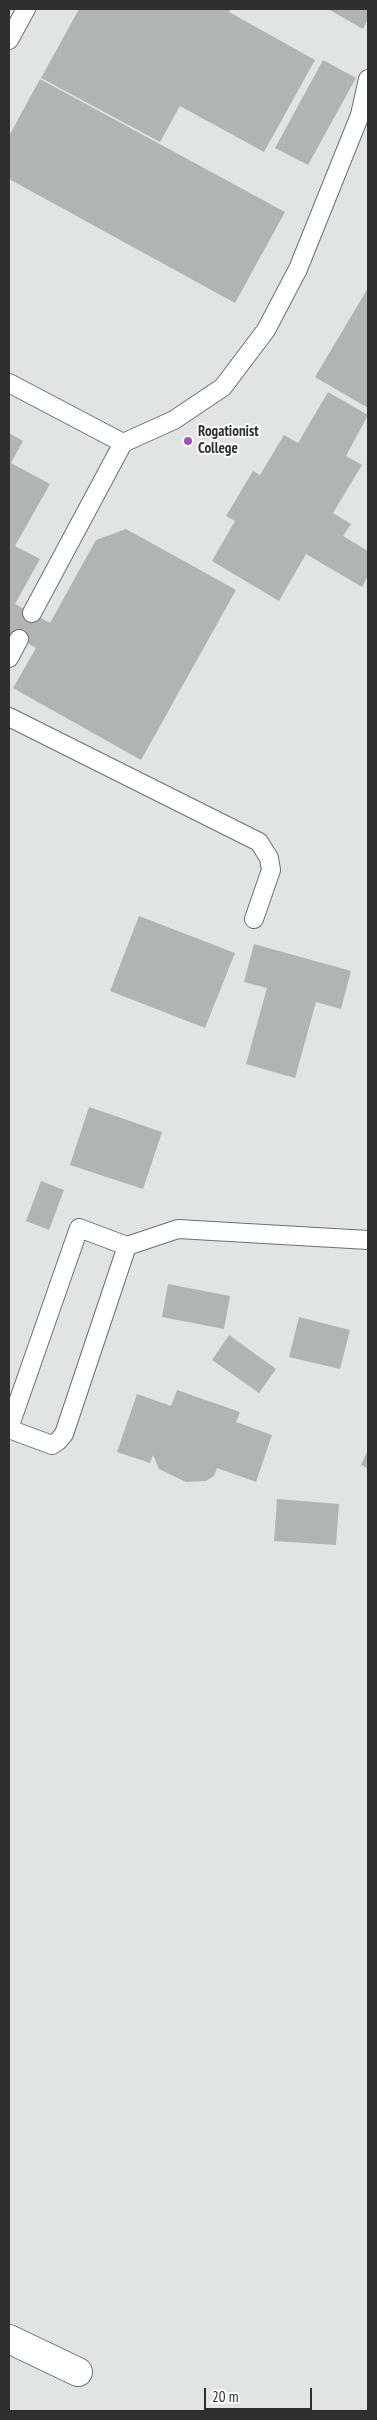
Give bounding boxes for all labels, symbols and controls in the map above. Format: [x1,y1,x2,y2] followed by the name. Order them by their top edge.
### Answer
[198,423,259,458] place label: Rogationist College
[182,435,194,447] marker: Rogationist College
[207,2378,314,2410] scale bar
[212,2387,238,2406] text: 20 m

